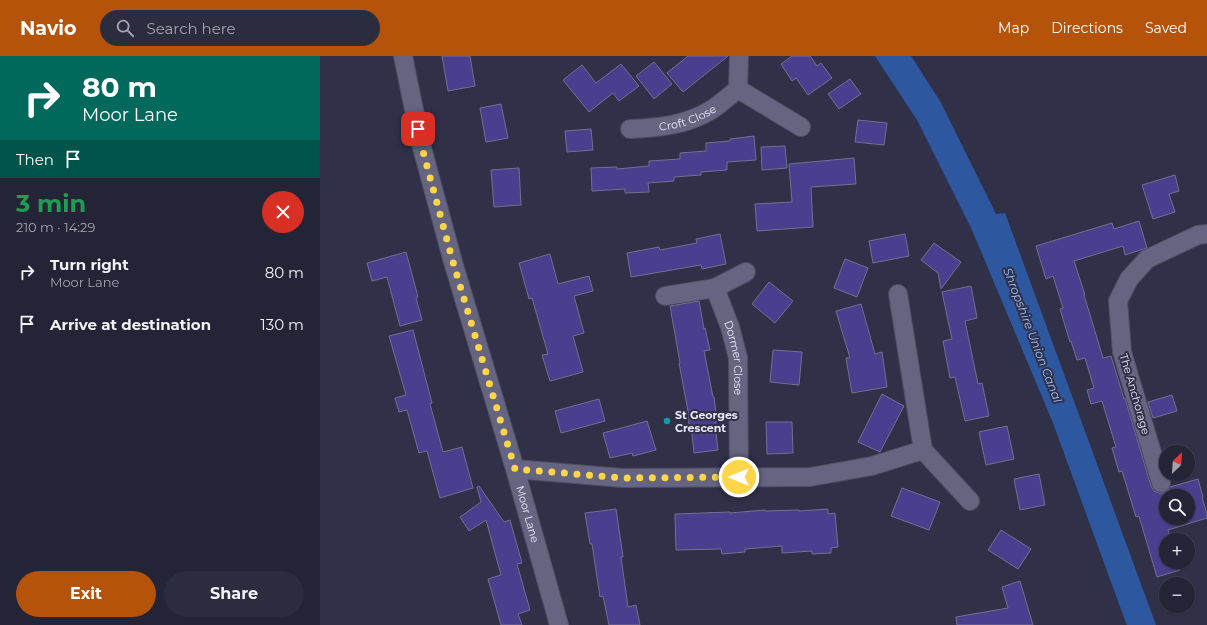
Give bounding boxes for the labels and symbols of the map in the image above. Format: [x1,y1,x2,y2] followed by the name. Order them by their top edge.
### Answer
[658,101,719,134] street label: Croft Close
[401,112,435,146] pin
[1000,265,1066,405] water label: Shropshire Union Canal
[721,318,745,395] street label: Dormer Close
[1117,352,1153,436] street label: The Anchorage
[675,408,738,435] place label: St Georges Crescent
[662,416,672,426] marker: St Georges Crescent
[1159,445,1195,481] north arrow
[718,456,760,498] position arrow
[513,484,543,545] street label: Moor Lane

